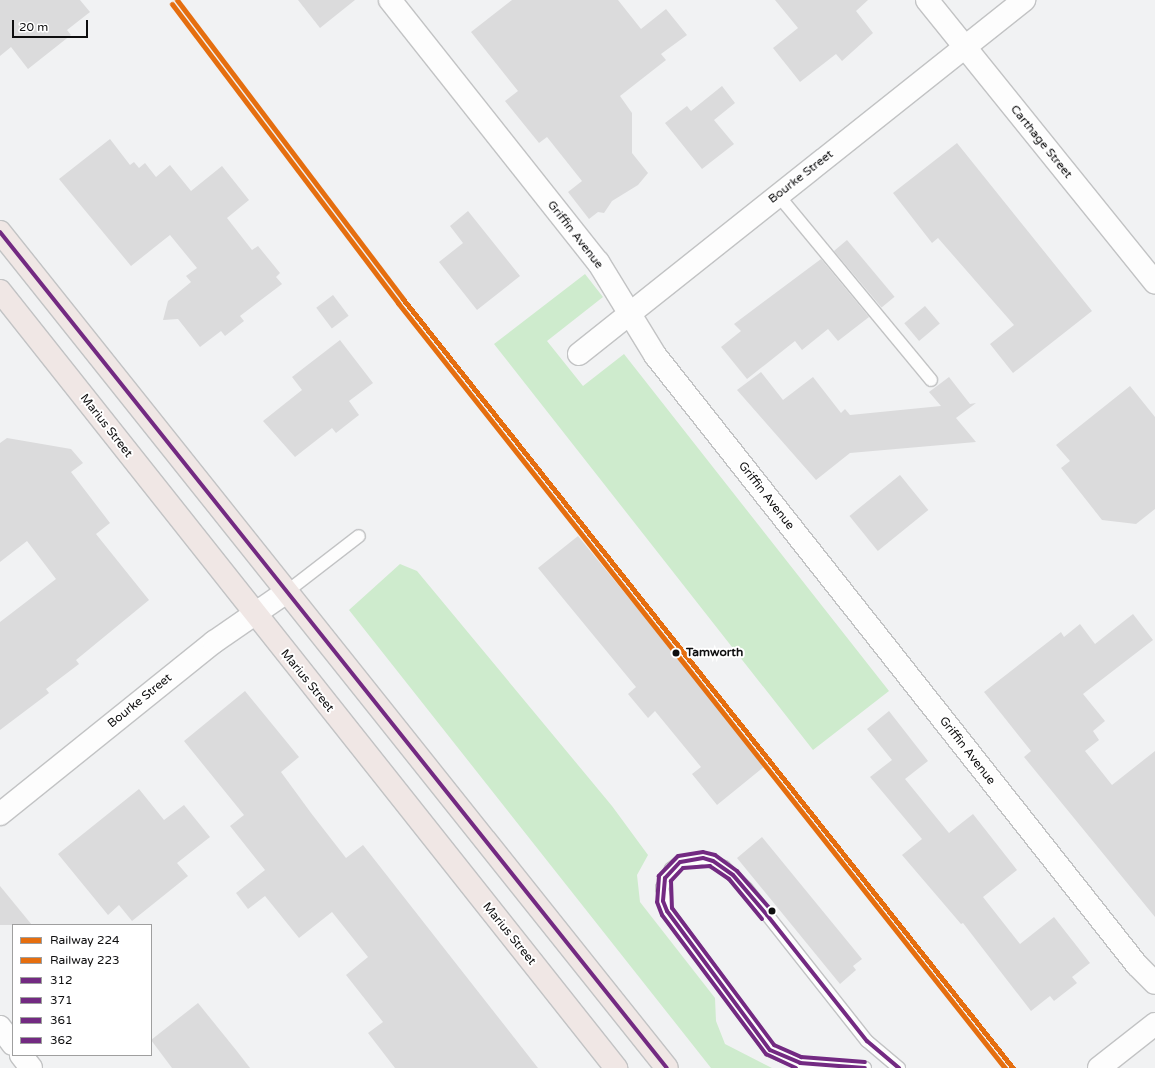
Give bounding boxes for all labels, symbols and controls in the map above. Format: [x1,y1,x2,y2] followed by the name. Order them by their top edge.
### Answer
[14,12,90,38] scale bar
[19,20,48,34] text: 20 m
[1007,102,1075,182] street label: Carthage Street
[766,147,836,207] street label: Bourke Street
[544,198,606,272] street label: Griffin Avenue
[77,391,135,461] street label: Marius Street
[735,459,797,533] street label: Griffin Avenue
[669,646,683,660] marker: Tamworth
[686,646,743,660] place label: Tamworth
[277,647,337,715] street label: Marius Street
[105,671,175,731] street label: Bourke Street
[936,714,998,788] street label: Griffin Avenue
[479,900,539,968] street label: Marius Street
[767,906,777,916] unlabelled marker
[12,924,152,1056] legend
[50,933,120,947] text: Railway 224
[50,953,120,967] text: Railway 223
[50,973,73,987] text: 312
[50,993,73,1007] text: 371
[50,1013,73,1027] text: 361
[50,1033,73,1047] text: 362

